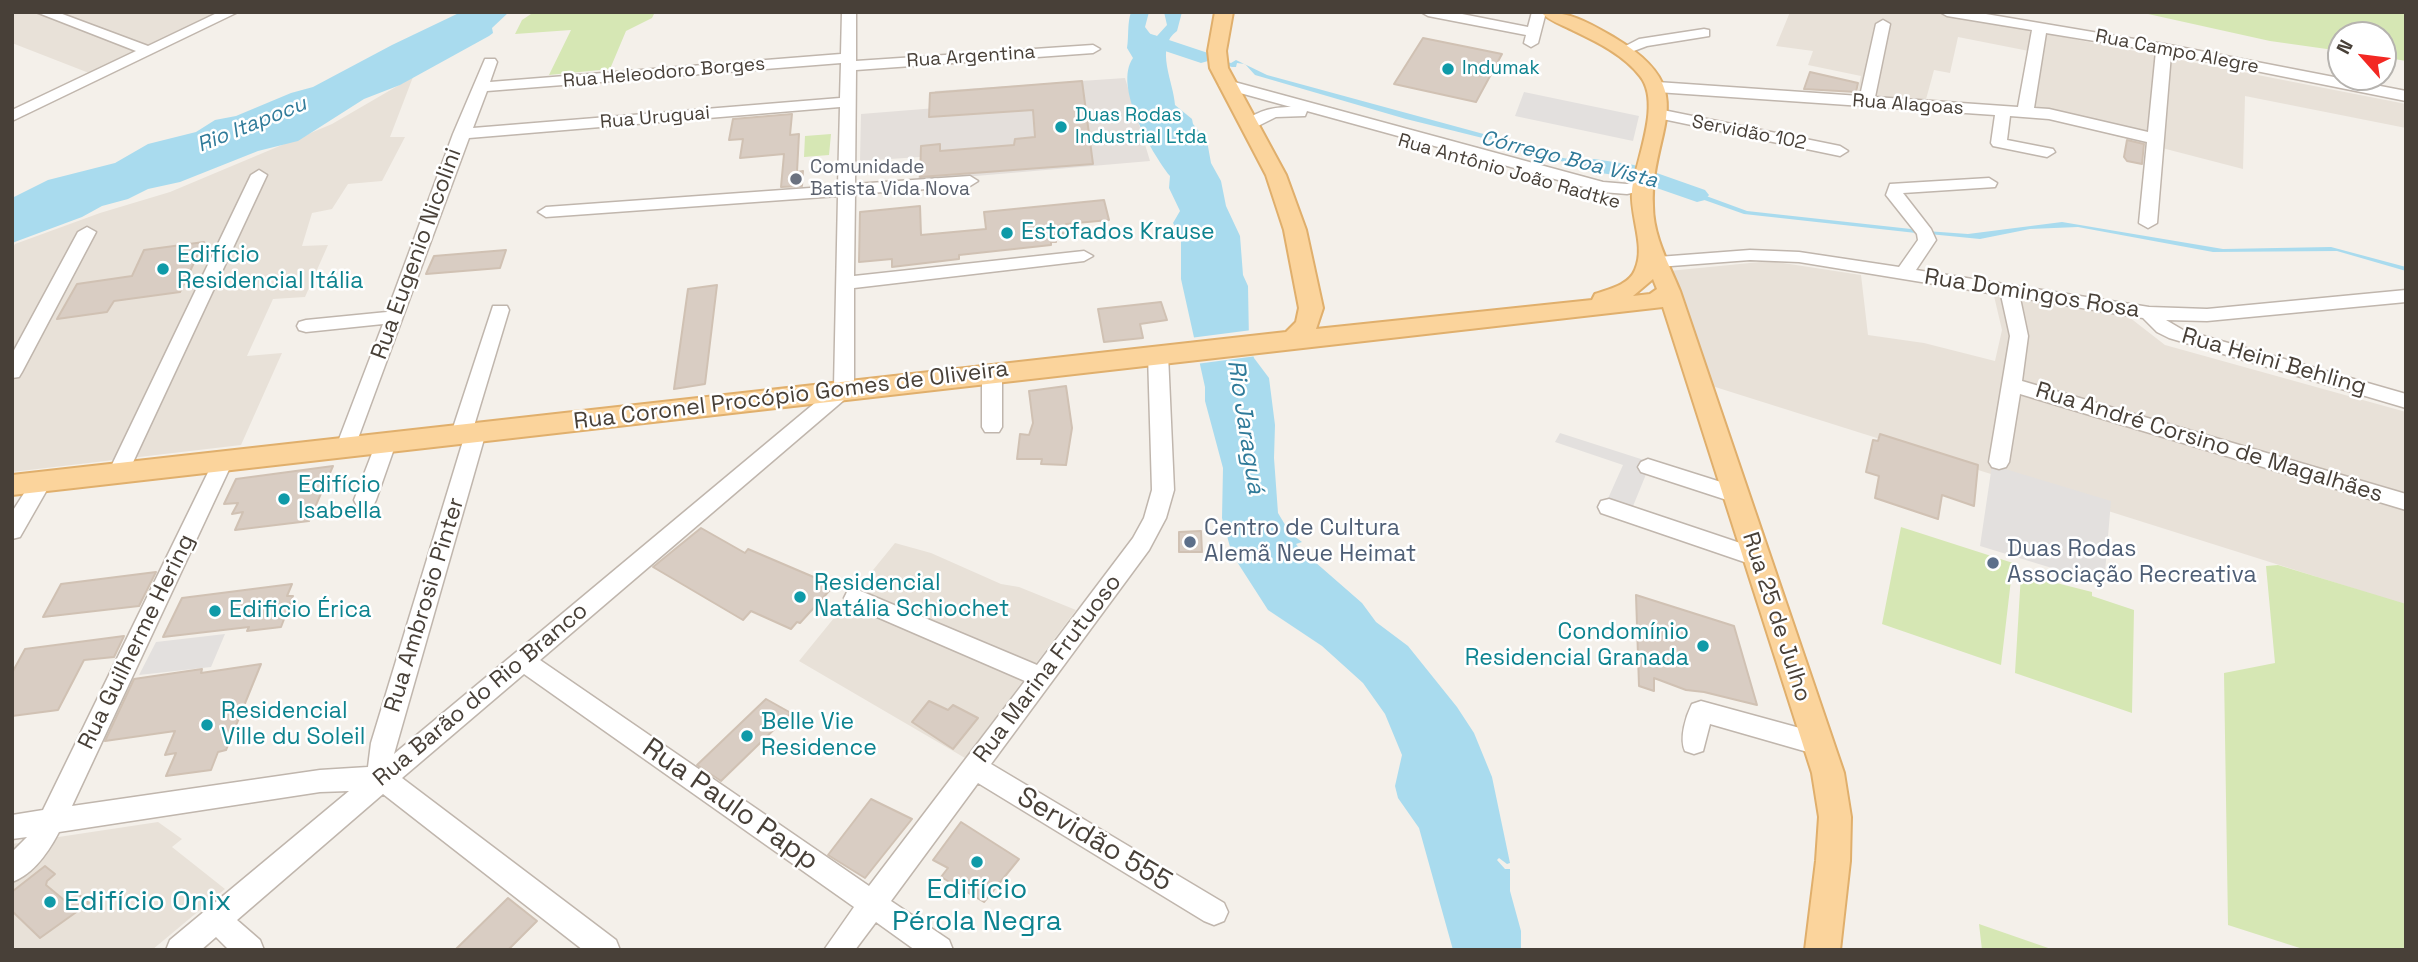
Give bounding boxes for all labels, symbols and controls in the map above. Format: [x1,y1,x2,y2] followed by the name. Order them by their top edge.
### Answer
[2327,21,2397,91] north arrow
[2093,25,2261,79] street label: Rua Campo Alegre
[2331,35,2359,58] text: N
[906,41,1036,73] street label: Rua Argentina
[562,53,766,93] street label: Rua Heleodoro Borges
[1462,58,1540,80] place label: Indumak
[1440,61,1456,77] marker: Indumak
[1852,90,1964,120] street label: Rua Alagoas
[194,92,310,158] water label: Rio Itapocu
[599,102,711,134] street label: Rua Uruguai
[1075,105,1207,149] place label: Duas Rodas Industrial Ltda
[1690,111,1808,155] street label: Servidão 102
[1053,119,1069,135] marker: Duas Rodas Industrial Ltda
[1478,126,1660,194] water label: Córrego Boa Vista
[1395,129,1623,215] street label: Rua Antônio João Radtke
[366,145,468,363] street label: Rua Eugenio Nicolini
[810,157,970,201] place label: Comunidade Batista Vida Nova
[788,171,804,187] marker: Comunidade Batista Vida Nova
[1021,219,1215,247] place label: Estofados Krause
[999,225,1015,241] marker: Estofados Krause
[177,242,363,296] place label: Edifício Residencial Itália
[155,261,171,277] marker: Edifício Residencial Itália
[1922,263,2142,325] street label: Rua Domingos Rosa
[2179,322,2369,402] street label: Rua Heini Behling
[572,356,1010,436] street label: Rua Coronel Procópio Gomes de Oliveira
[1220,358,1270,496] water label: Rio Jaraguá
[2032,377,2386,509] street label: Rua André Corsino de Magalhães
[298,472,382,526] place label: Edifício Isabella
[276,491,292,507] marker: Edifício Isabella
[379,494,471,716] street label: Rua Ambrosio Pinter
[1204,515,1416,569] place label: Centro de Cultura Alemã Neue Heimat
[1736,529,1816,705] street label: Rua 25 de Julho
[73,530,201,754] street label: Rua Guilherme Hering
[1182,534,1198,550] marker: Centro de Cultura Alemã Neue Heimat
[2007,536,2257,590] place label: Duas Rodas Associação Recreativa
[1985,555,2001,571] marker: Duas Rodas Associação Recreativa
[968,569,1128,769] street label: Rua Marina Frutuoso
[814,570,1009,624] place label: Residencial Natália Schiochet
[792,589,808,605] marker: Residencial Natália Schiochet
[229,597,371,625] place label: Edificio Érica
[368,597,594,793] street label: Rua Barão do Rio Branco
[207,603,223,619] marker: Edificio Érica
[1465,619,1689,673] place label: Condomínio Residencial Granada
[1695,638,1711,654] marker: Condomínio Residencial Granada
[221,698,365,752] place label: Residencial Ville du Soleil
[761,709,877,763] place label: Belle Vie Residence
[199,717,215,733] marker: Residencial Ville du Soleil
[739,728,755,744] marker: Belle Vie Residence
[635,732,825,878] street label: Rua Paulo Papp
[1010,781,1178,899] street label: Servidão 555
[969,854,985,870] marker: Edifício Pérola Negra
[892,873,1062,939] place label: Edifício Pérola Negra
[64,885,231,919] place label: Edifício Onix
[42,894,58,910] marker: Edifício Onix

